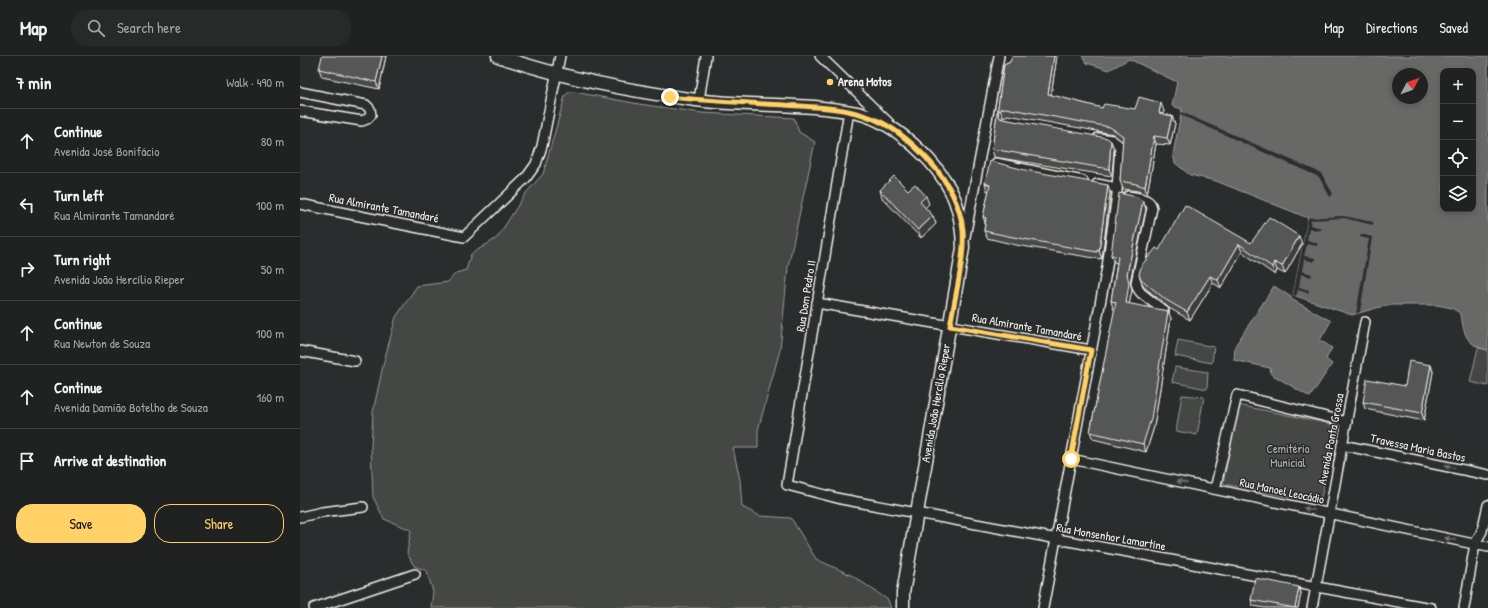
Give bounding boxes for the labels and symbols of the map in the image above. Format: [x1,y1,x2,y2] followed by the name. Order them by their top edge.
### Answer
[1392,68,1428,104] north arrow
[838,73,892,90] place label: Arena Motos
[825,77,835,87] marker: Arena Motos
[661,88,679,106] route end
[328,189,441,227] street label: Rua Almirante Tamandaré
[791,259,820,333] street label: Rua Dom Pedro II
[971,308,1084,345] street label: Rua Almirante Tamandaré
[917,342,954,464] street label: Avenida João Hercílio Rieper
[1313,392,1348,486] street label: Avenida Ponta Grossa
[1369,429,1468,466] street label: Travessa Maria Bastos
[1266,440,1310,471] park label: Cemitério Municial
[1062,450,1080,468] route start
[1444,464,1456,470] one-way arrow
[1238,473,1326,508] street label: Rua Manoel Leocádio
[1176,479,1188,485] one-way arrow
[1303,506,1315,512] one-way arrow
[1055,519,1167,555] street label: Rua Monsenhor Lamartine
[1444,535,1456,541] one-way arrow

